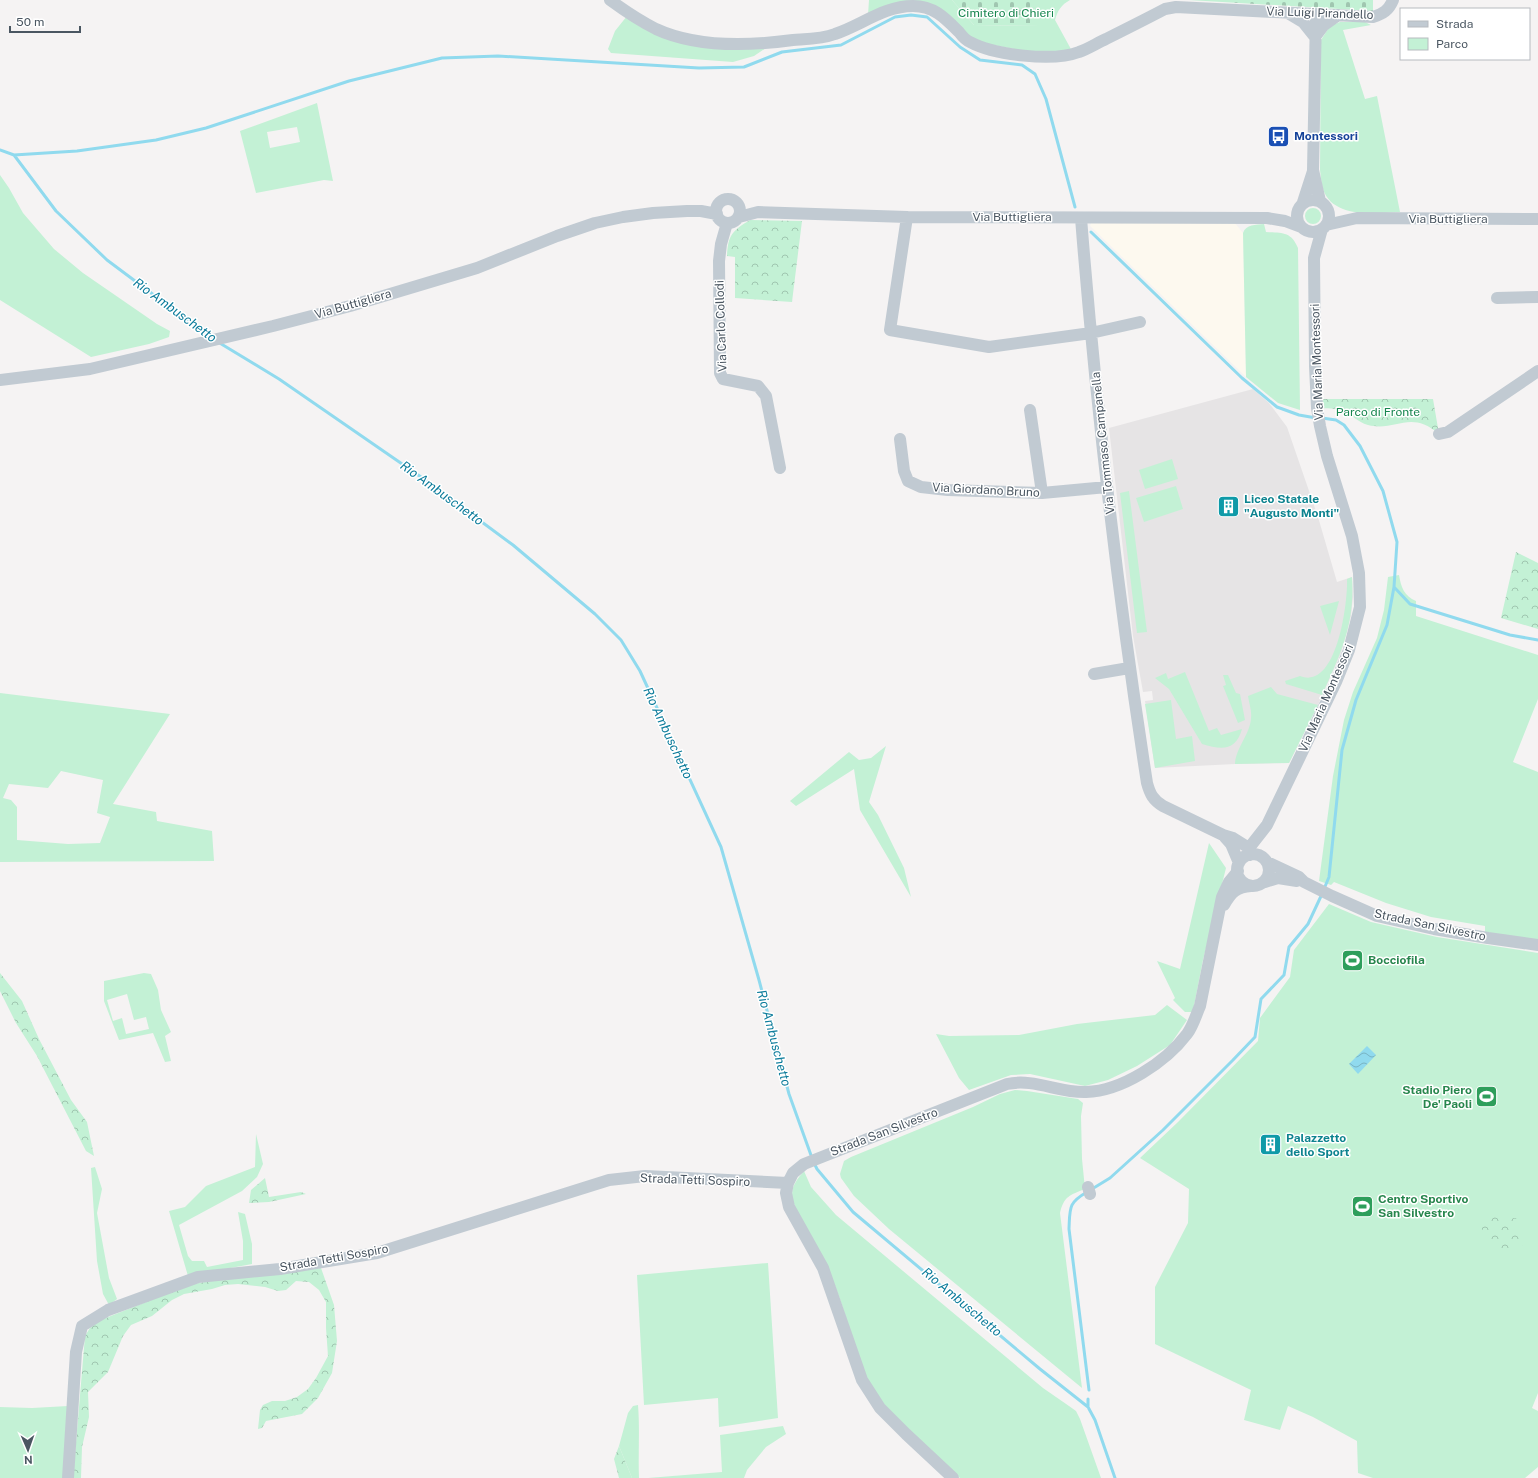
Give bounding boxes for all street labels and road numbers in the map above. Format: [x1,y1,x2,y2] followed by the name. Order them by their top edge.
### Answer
[1266,4,1374,22] street label: Via Luigi Pirandello
[972,210,1052,224] street label: Via Buttigliera
[1408,212,1488,226] street label: Via Buttigliera
[712,280,730,372] street label: Via Carlo Collodi
[313,286,393,322] street label: Via Buttigliera
[1308,303,1326,421] street label: Via Maria Montessori
[1089,371,1117,515] street label: Via Tommaso Campanella
[932,480,1040,500] street label: Via Giordano Bruno
[1296,642,1356,754] street label: Via Maria Montessori
[1373,906,1487,944] street label: Strada San Silvestro
[828,1105,940,1159] street label: Strada San Silvestro
[640,1171,750,1189] street label: Strada Tetti Sospiro
[279,1242,390,1274] street label: Strada Tetti Sospiro

